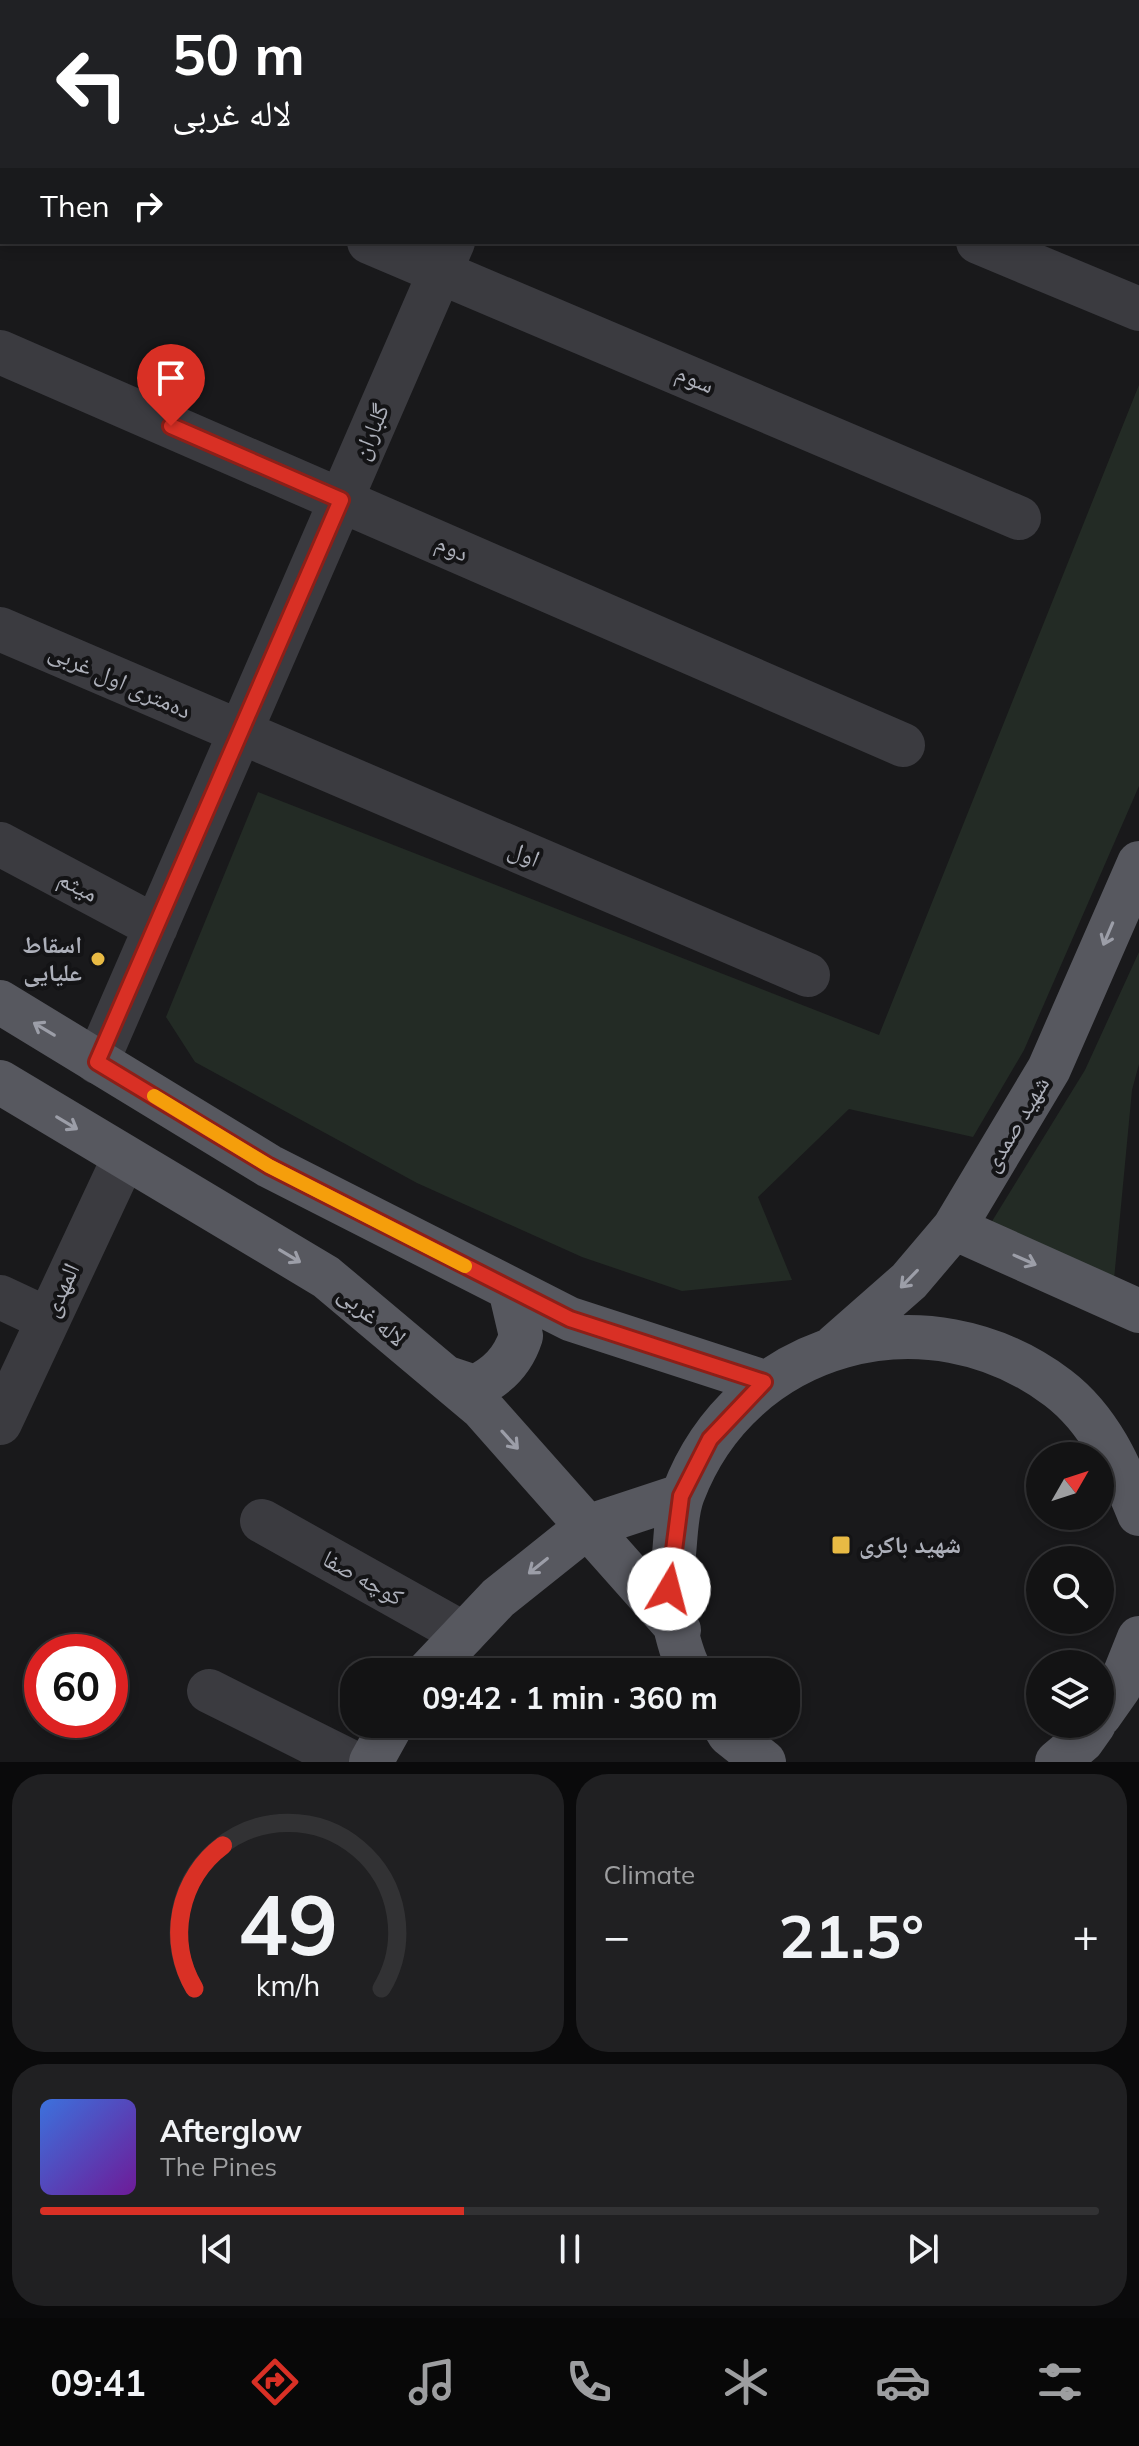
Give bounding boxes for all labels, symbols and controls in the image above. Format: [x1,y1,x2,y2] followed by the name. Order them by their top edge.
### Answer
[172,19,305,89] text: 50 m
[40,32,144,136] icon: left
[172,90,291,135] text: لاله غربی
[126,184,170,228] icon: right
[40,187,110,225] text: Then
[137,344,205,426] pin
[149,356,193,400] icon: arrive
[671,357,719,401] street label: سوم
[345,399,395,464] street label: گلباران
[430,527,474,569] street label: دوم
[45,635,196,725] street label: ده‌متری اول غربی
[504,833,545,873] street label: اول
[52,862,104,910] street label: میثم
[1100,922,1115,946] one-way arrow
[23,929,82,987] place label: اسقاط علیایی
[89,950,107,968] marker: اسقاط علیایی
[33,1020,55,1037] one-way arrow
[975,1070,1055,1177] street label: شهید صمدی
[55,1115,78,1131] one-way arrow
[278,1248,301,1264] one-way arrow
[1013,1253,1037,1268] one-way arrow
[35,1258,86,1321] street label: المهدی
[900,1269,919,1289] one-way arrow
[333,1278,413,1352] street label: لاله غربی
[500,1429,519,1450] one-way arrow
[1026,1442,1114,1530] north arrow
[1026,1442,1114,1738] map controls
[859,1529,961,1559] place label: شهید باکری
[830,1534,852,1556] marker: شهید باکری
[318,1543,409,1612] street label: کوچه صفا
[1026,1546,1114,1634] button: search
[627,1547,711,1631] position arrow
[528,1557,549,1575] one-way arrow
[24,1634,128,1738] speed limit sign: 60
[1026,1650,1114,1738] button: layers
[422,1679,718,1717] text: 09:42 · 1 min · 360 m
[604,1858,695,1891] text: Climate
[238,1871,338,1976] text: 49
[778,1898,924,1973] text: 21.5°
[604,1908,630,1963] text: −
[1073,1908,1099,1963] text: +
[255,1967,320,2003] text: km/h
[160,2112,302,2150] text: Afterglow
[160,2150,277,2183] text: The Pines
[195,2227,239,2271] icon: previous
[548,2227,592,2271] icon: pause
[901,2227,945,2271] icon: next
[247,2354,303,2410] icon: directions
[404,2354,460,2410] icon: music
[561,2354,617,2410] icon: phone
[718,2354,774,2410] icon: climate
[875,2354,931,2410] icon: car
[1032,2354,1088,2410] icon: filters
[51,2360,146,2405] text: 09:41

